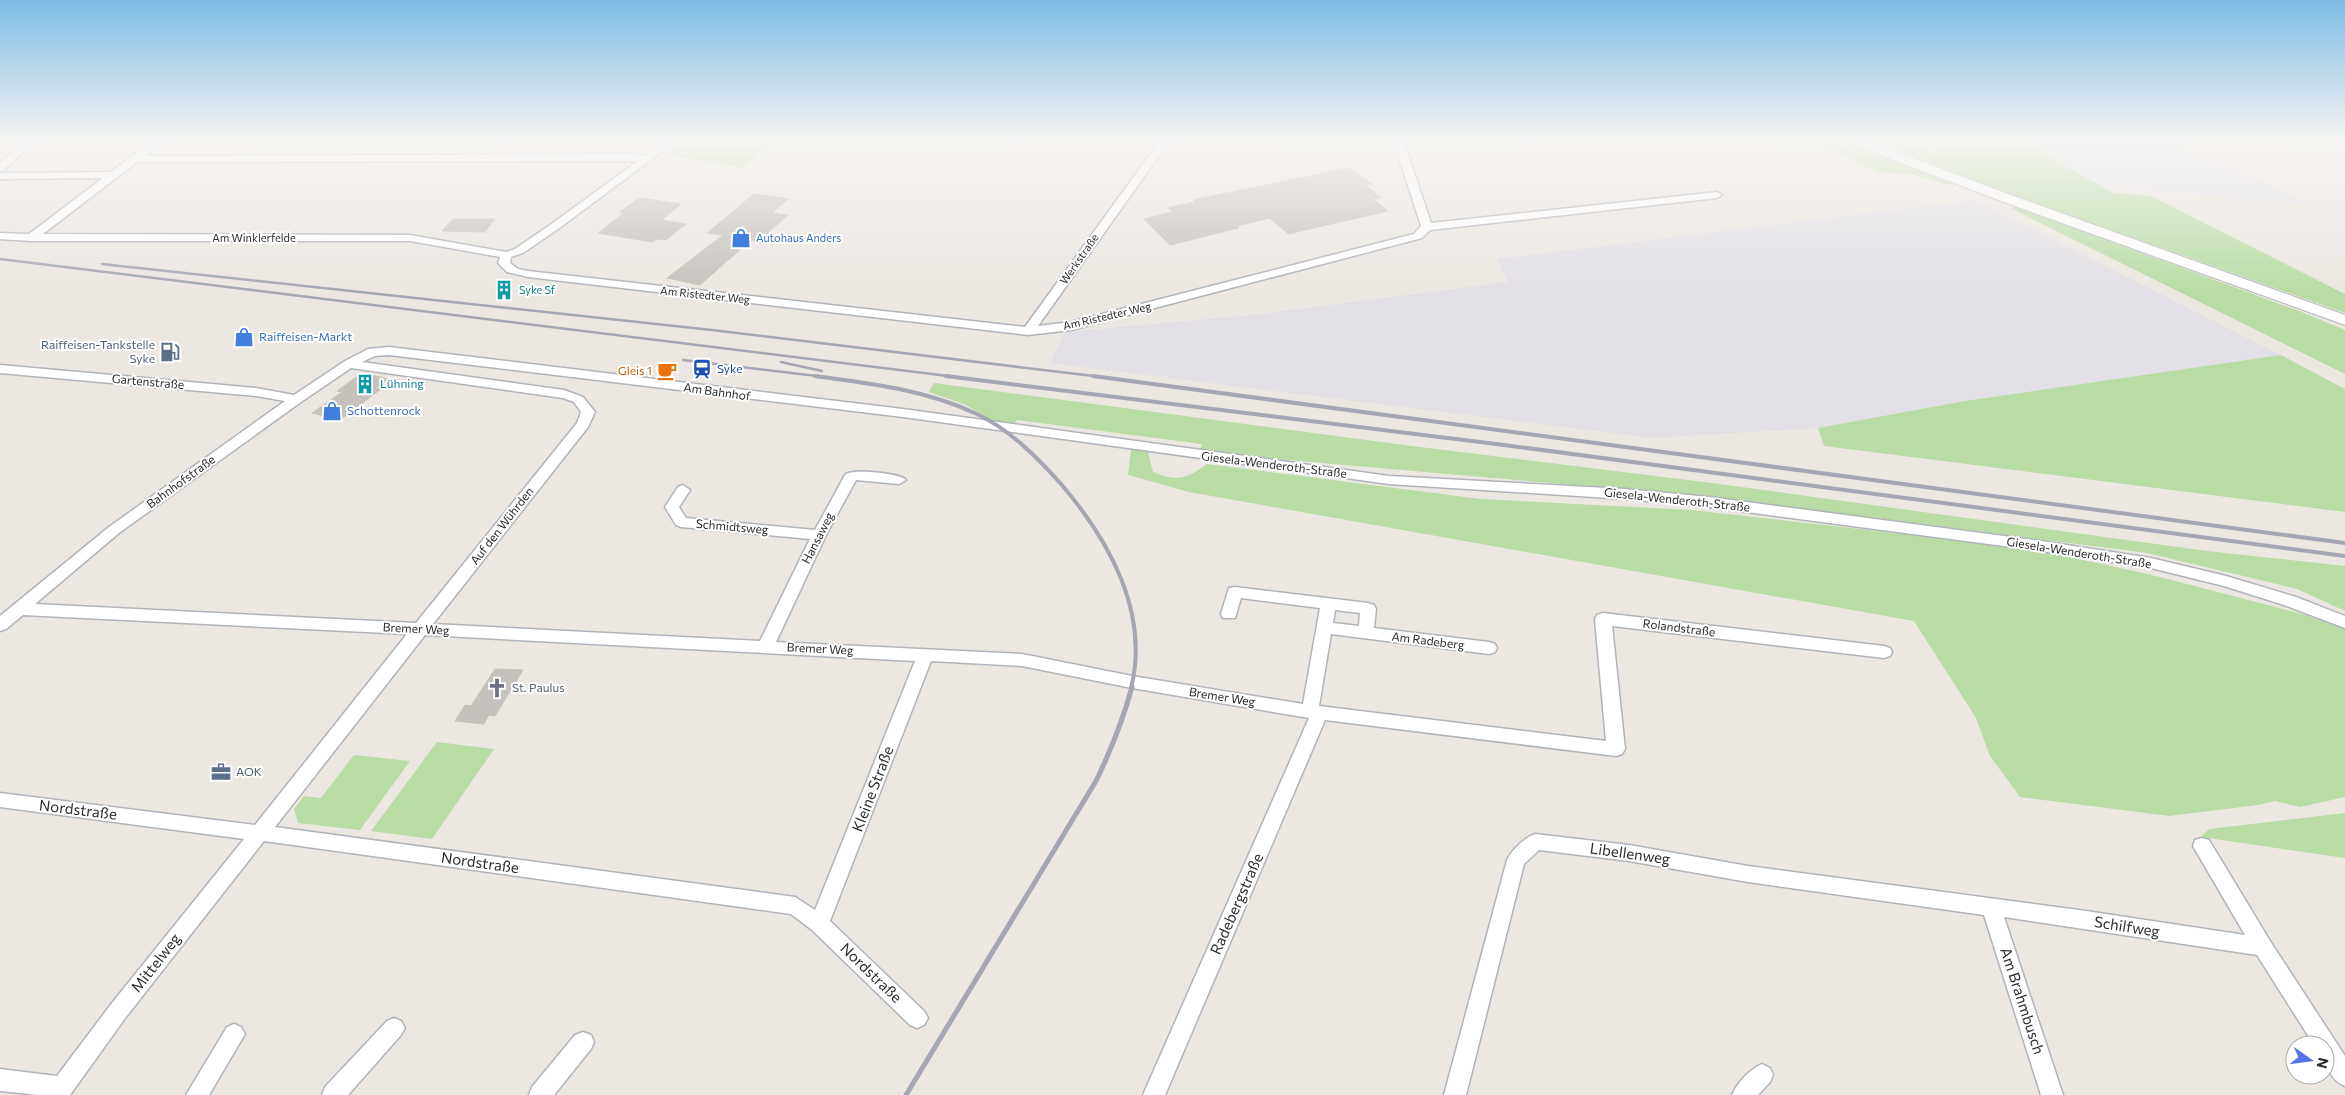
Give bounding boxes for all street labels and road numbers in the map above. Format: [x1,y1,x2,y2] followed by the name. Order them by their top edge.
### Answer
[212,231,296,244] street label: Am Winklerfelde
[1056,231,1101,286] street label: Werkstraße
[660,283,751,306] street label: Am Ristedter Weg
[1062,299,1152,332] street label: Am Ristedter Weg
[111,371,185,391] street label: Gartenstraße
[683,379,752,403] street label: Am Bahnhof
[1201,448,1348,480] street label: Giesela-Wenderoth-Straße
[143,452,217,511] street label: Bahnhofstraße
[467,484,536,567] street label: Auf den Wührden
[1603,484,1751,514] street label: Giesela-Wenderoth-Straße
[798,509,836,566] street label: Hansaweg
[695,516,769,536] street label: Schmidtsweg
[2006,534,2153,570] street label: Giesela-Wenderoth-Straße
[1642,616,1716,638] street label: Rolandstraße
[382,619,450,637] street label: Bremer Weg
[1391,629,1466,651] street label: Am Radeberg
[786,639,854,657] street label: Bremer Weg
[1188,684,1257,708] street label: Bremer Weg
[847,743,897,834] street label: Kleine Straße
[38,795,118,823] street label: Nordstraße
[1589,838,1671,868] street label: Libellenweg
[440,848,520,876] street label: Nordstraße
[1206,850,1267,957] street label: Radebergstraße
[2093,912,2161,940] street label: Schilfweg
[127,929,184,995] street label: Mittelweg
[837,939,906,1006] street label: Nordstraße
[1997,945,2049,1056] street label: Am Brahmbusch

